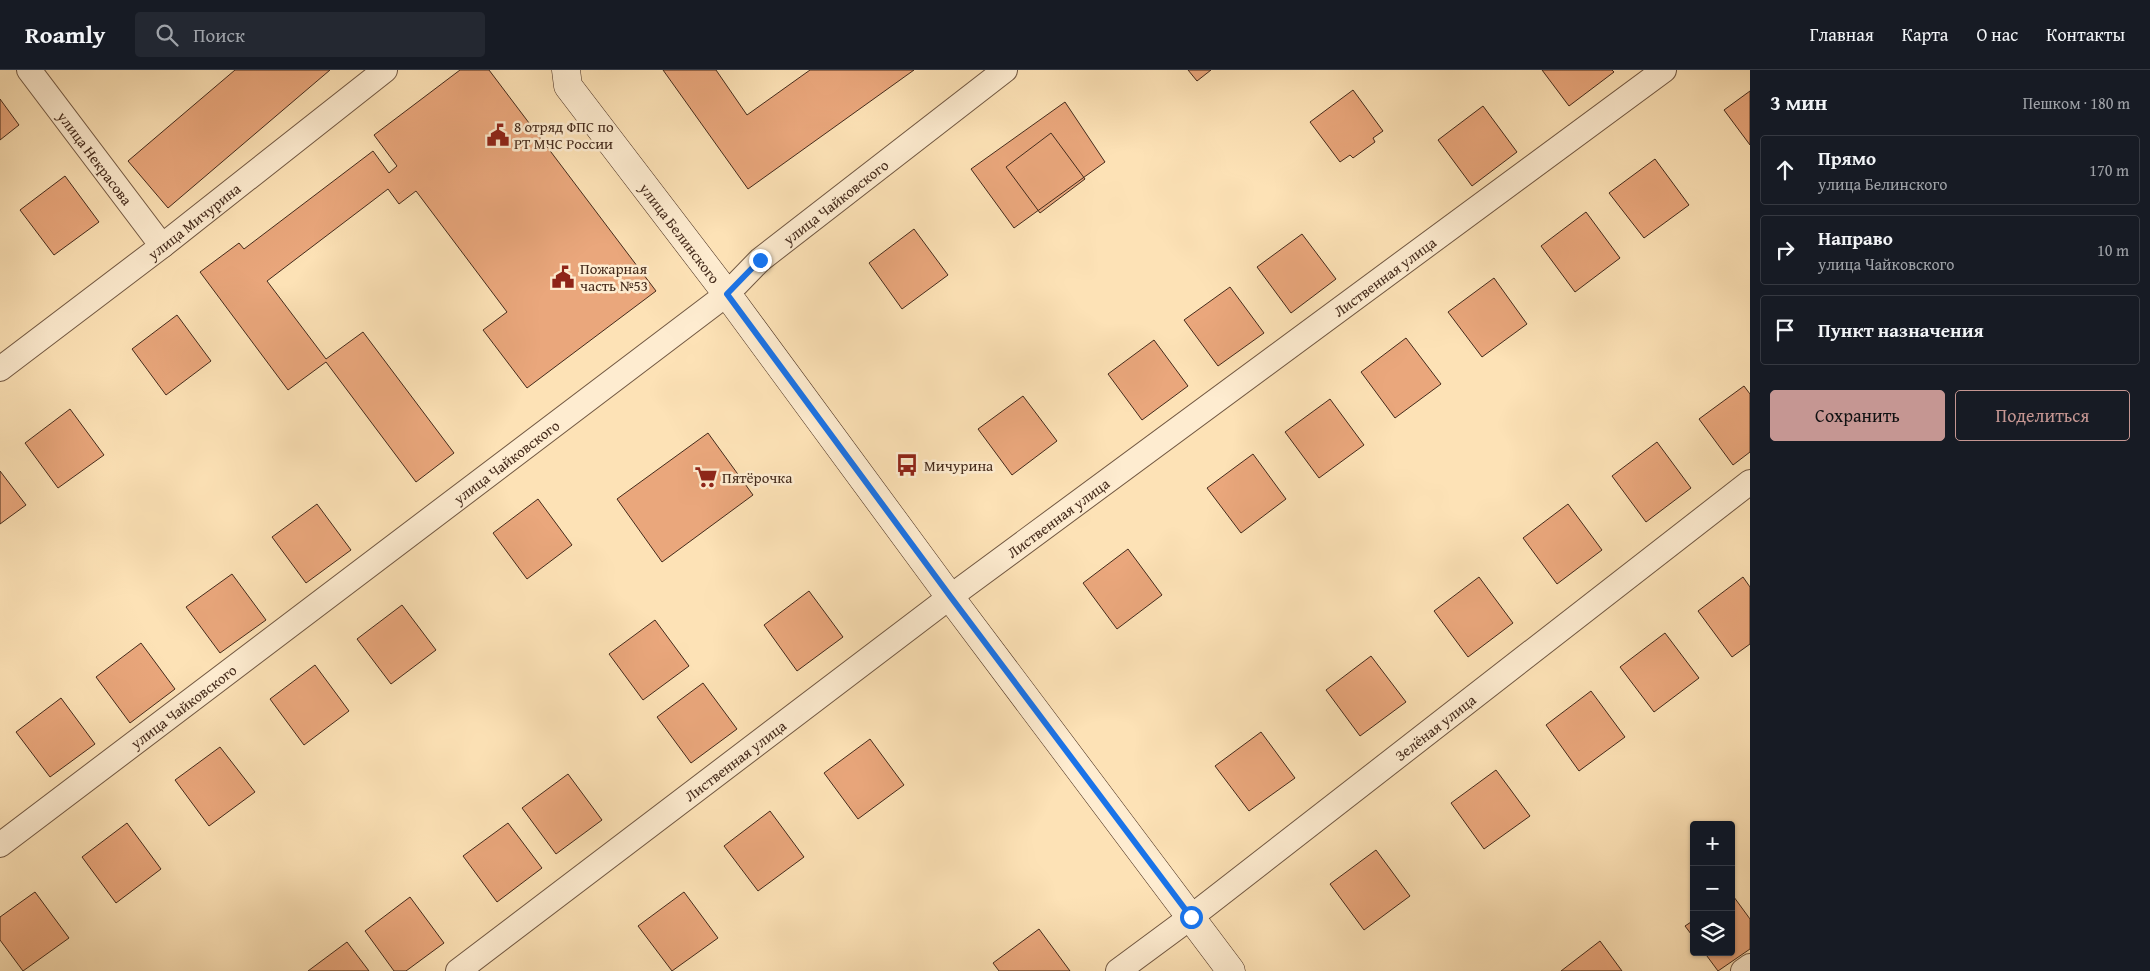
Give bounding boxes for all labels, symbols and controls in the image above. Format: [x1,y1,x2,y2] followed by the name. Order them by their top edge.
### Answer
[135,12,485,57] search box
[25,17,105,52] text: Roamly
[153,21,181,49] icon: search
[193,21,245,49] text: Поиск
[1810,21,1874,48] text: Главная
[1902,21,1948,48] text: Карта
[1976,21,2018,48] text: О нас
[2046,21,2125,48] text: Контакты
[1770,87,1827,118] text: 3 мин
[2023,91,2130,115] text: Пешком · 180 m
[52,106,138,210] street label: улица Некрасова
[514,116,614,154] place label: 8 отряд ФПС по РТ МЧС России
[485,122,511,148] public building icon: 8 отряд ФПС по РТ МЧС России
[1818,144,1876,172] text: Прямо
[778,154,893,250] street label: улица Чайковского
[1771,156,1799,184] icon: ahead
[2089,158,2129,182] text: 170 m
[1818,172,1947,196] text: улица Белинского
[142,177,245,265] street label: улица Мичурина
[634,177,726,288] street label: улица Белинского
[1818,224,1893,252] text: Направо
[1329,231,1441,321] street label: Лиственная улица
[1771,236,1799,264] icon: right
[2097,238,2129,262] text: 10 m
[749,249,772,272] route end
[1818,252,1955,276] text: улица Чайковского
[580,258,648,296] place label: Пожарная часть №53
[550,264,576,290] public building icon: Пожарная часть №53
[1771,316,1799,344] icon: arrive
[1818,316,1984,344] text: Пункт назначения
[1770,390,1945,441] button: Сохранить
[1955,390,2130,441] button: Поделиться
[448,414,564,509] street label: улица Чайковского
[894,452,920,478] bus stop icon: Мичурина
[924,455,994,476] place label: Мичурина
[693,464,719,490] supermarket icon: Пятёрочка
[722,467,793,488] place label: Пятёрочка
[1002,472,1114,562] street label: Лиственная улица
[125,659,241,754] street label: улица Чайковского
[1390,688,1481,765] street label: Зелёная улица
[680,714,791,806] street label: Лиственная улица
[1690,821,1735,956] map controls
[1690,821,1735,866] button: +
[1690,866,1735,911] button: −
[1180,906,1203,929] route start
[1690,911,1735,956] button: layers

